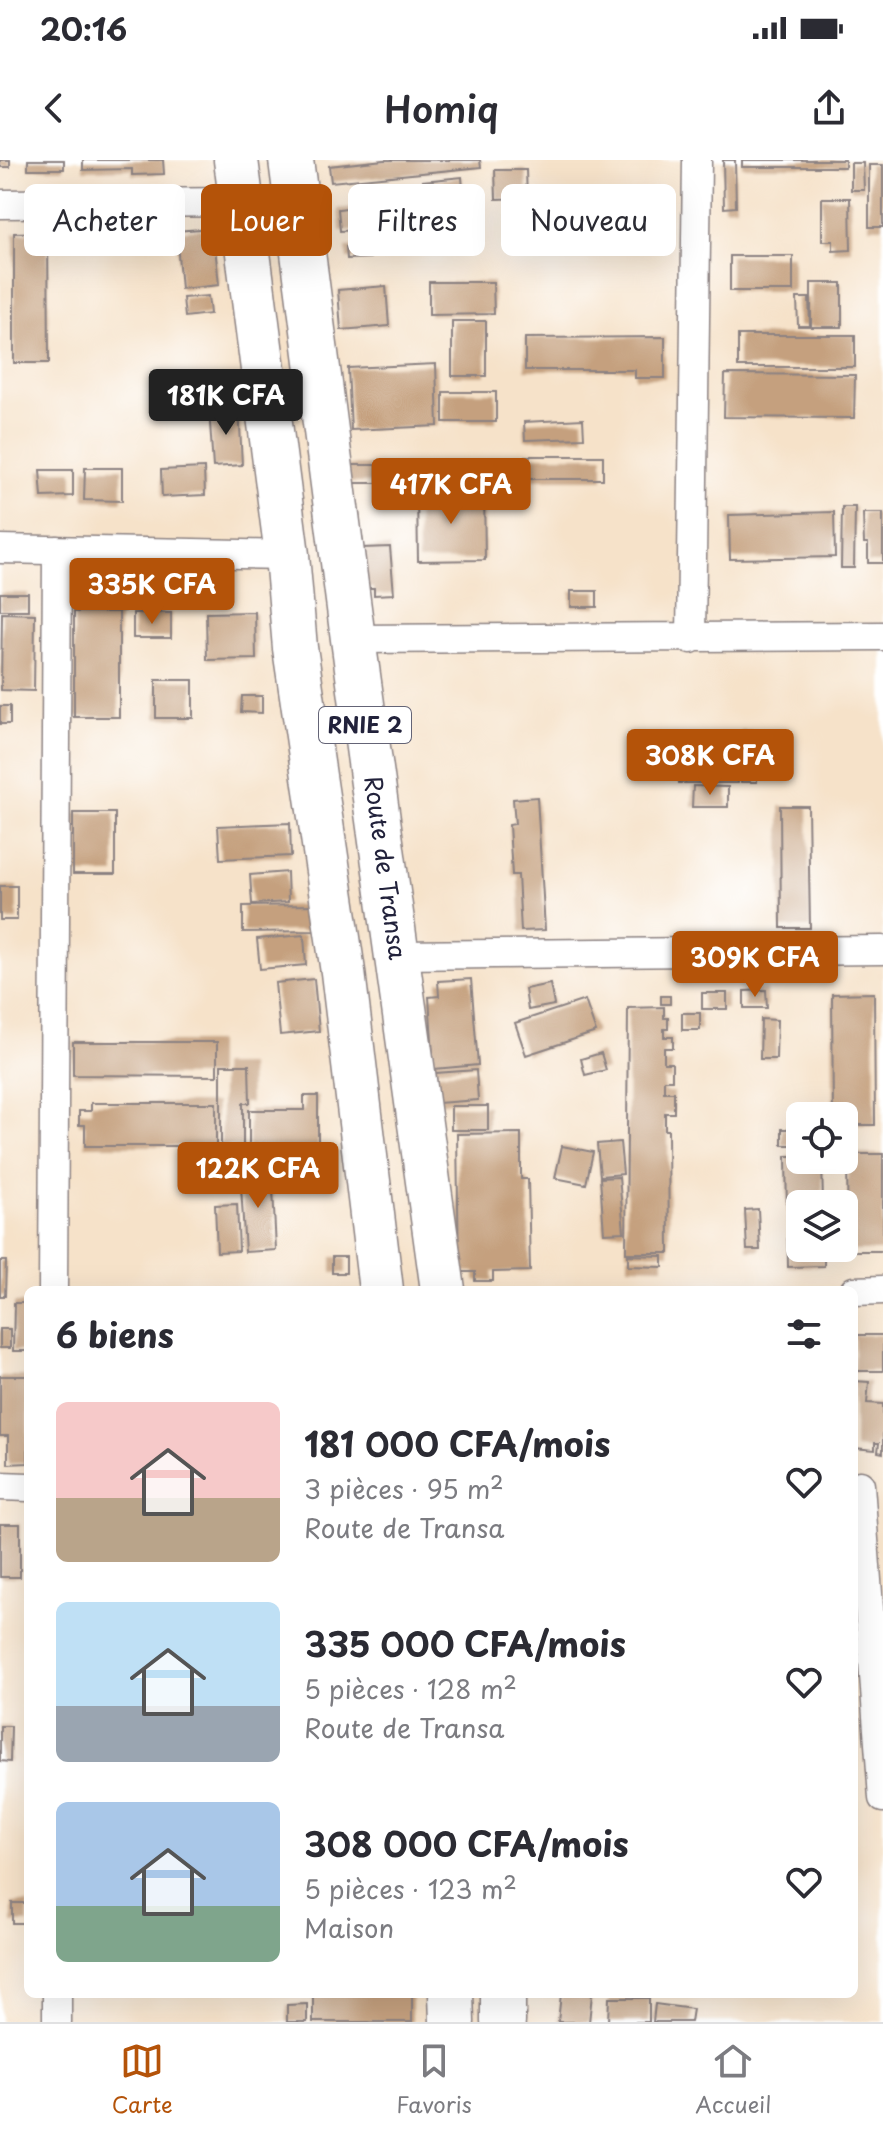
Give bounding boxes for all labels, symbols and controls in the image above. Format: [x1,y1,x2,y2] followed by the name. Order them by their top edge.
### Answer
[40,6,127,51] text: 20:16
[384,81,499,135] text: Homiq
[32,86,76,130] icon: back
[807,86,851,130] icon: share
[24,184,185,256] chip: Acheter
[201,184,332,256] chip: Louer
[348,184,485,256] chip: Filtres
[501,184,676,256] chip: Nouveau
[143,369,309,437] pin: 181K CFA
[167,375,285,414] text: 181K CFA
[368,458,534,526] pin: 417K CFA
[390,464,512,503] text: 417K CFA
[69,558,235,626] pin: 335K CFA
[87,564,217,603] text: 335K CFA
[319,707,411,743] road number: RNIE 2
[627,729,793,797] pin: 308K CFA
[645,735,775,774] text: 308K CFA
[356,773,417,962] street label: Route de Transa
[672,931,838,999] pin: 309K CFA
[690,937,820,976] text: 309K CFA
[786,1102,858,1262] map controls
[786,1102,858,1174] button: locate
[175,1142,341,1210] pin: 122K CFA
[195,1148,321,1187] text: 122K CFA
[786,1190,858,1262] button: layers
[56,1308,174,1360] text: 6 biens
[782,1312,826,1356] icon: filters
[304,1417,610,1469] text: 181 000 CFA/mois
[120,1434,216,1530] icon: home
[782,1460,826,1504] icon: heart
[304,1469,504,1508] text: 3 pièces · 95 m²
[304,1508,504,1547] text: Route de Transa
[304,1617,626,1669] text: 335 000 CFA/mois
[120,1634,216,1730] icon: home
[782,1660,826,1704] icon: heart
[304,1669,517,1708] text: 5 pièces · 128 m²
[304,1708,504,1747] text: Route de Transa
[304,1817,629,1869] text: 308 000 CFA/mois
[120,1834,216,1930] icon: home
[782,1860,826,1904] icon: heart
[304,1869,517,1908] text: 5 pièces · 123 m²
[304,1908,394,1947] text: Maison
[112,2039,173,2120] tab: Carte
[396,2039,472,2120] tab: Favoris
[695,2039,771,2120] tab: Accueil

